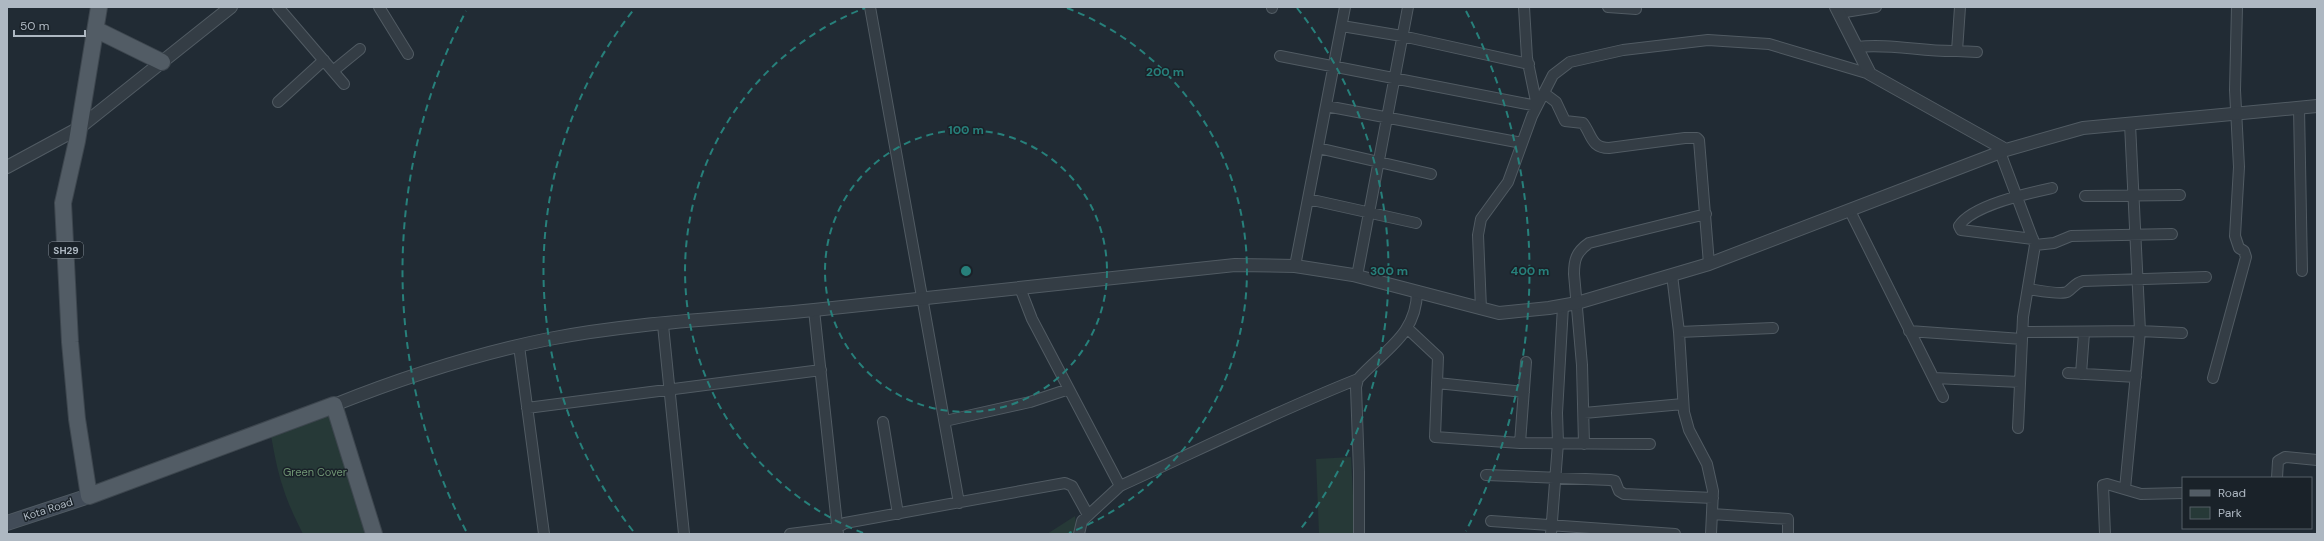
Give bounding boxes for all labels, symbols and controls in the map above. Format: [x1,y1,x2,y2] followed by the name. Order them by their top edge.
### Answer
[14,12,85,38] scale bar
[20,18,49,34] text: 50 m
[1146,64,1184,80] text: 200 m
[948,122,984,138] text: 100 m
[49,242,83,258] road number: SH29
[1370,263,1408,279] text: 300 m
[1511,263,1549,279] text: 400 m
[959,264,973,278] centre of rings
[283,465,347,479] park label: Green Cover
[2182,477,2312,529] legend
[2218,485,2246,501] text: Road
[21,494,75,524] street label: Kota Road
[2218,505,2242,521] text: Park

